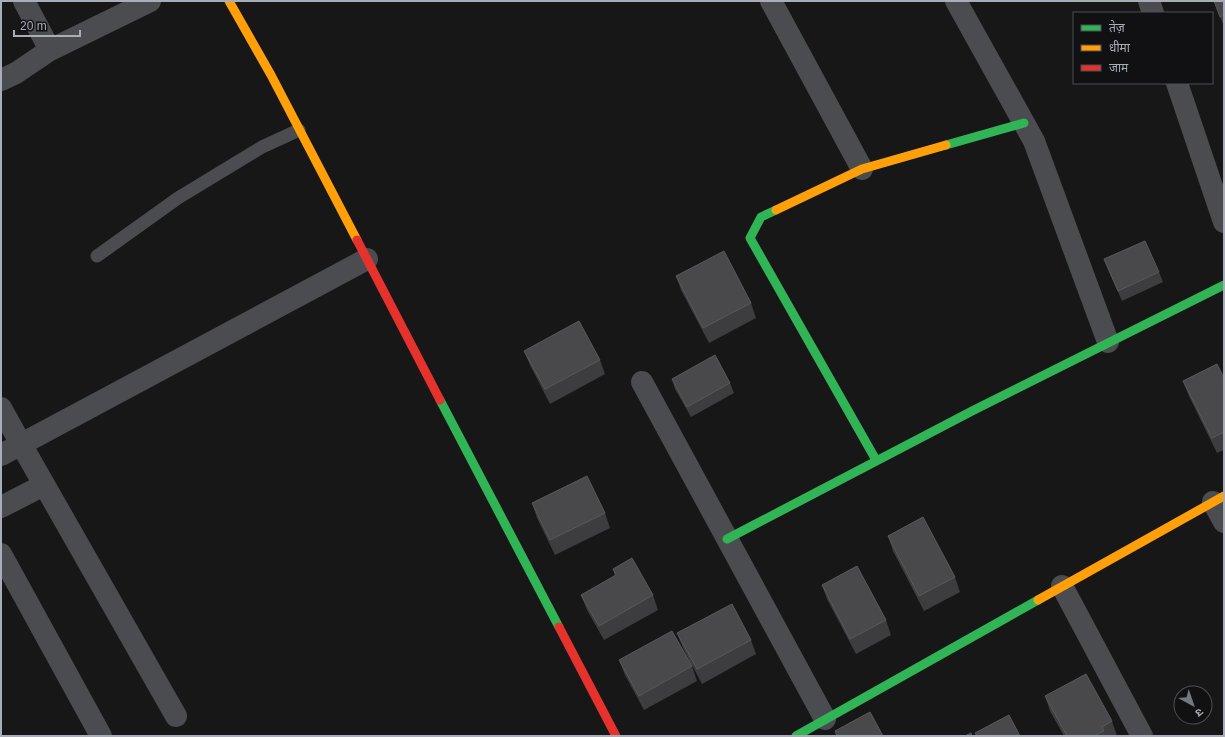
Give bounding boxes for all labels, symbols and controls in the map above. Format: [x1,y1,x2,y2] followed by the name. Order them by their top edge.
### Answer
[14,12,80,38] scale bar
[1073,12,1213,84] legend
[20,19,47,33] text: 20 m
[1109,20,1126,35] text: तेज़
[1109,40,1131,55] text: धीमा
[1109,61,1129,75] text: जाम
[1173,685,1213,725] north arrow
[1193,706,1206,720] text: उ

